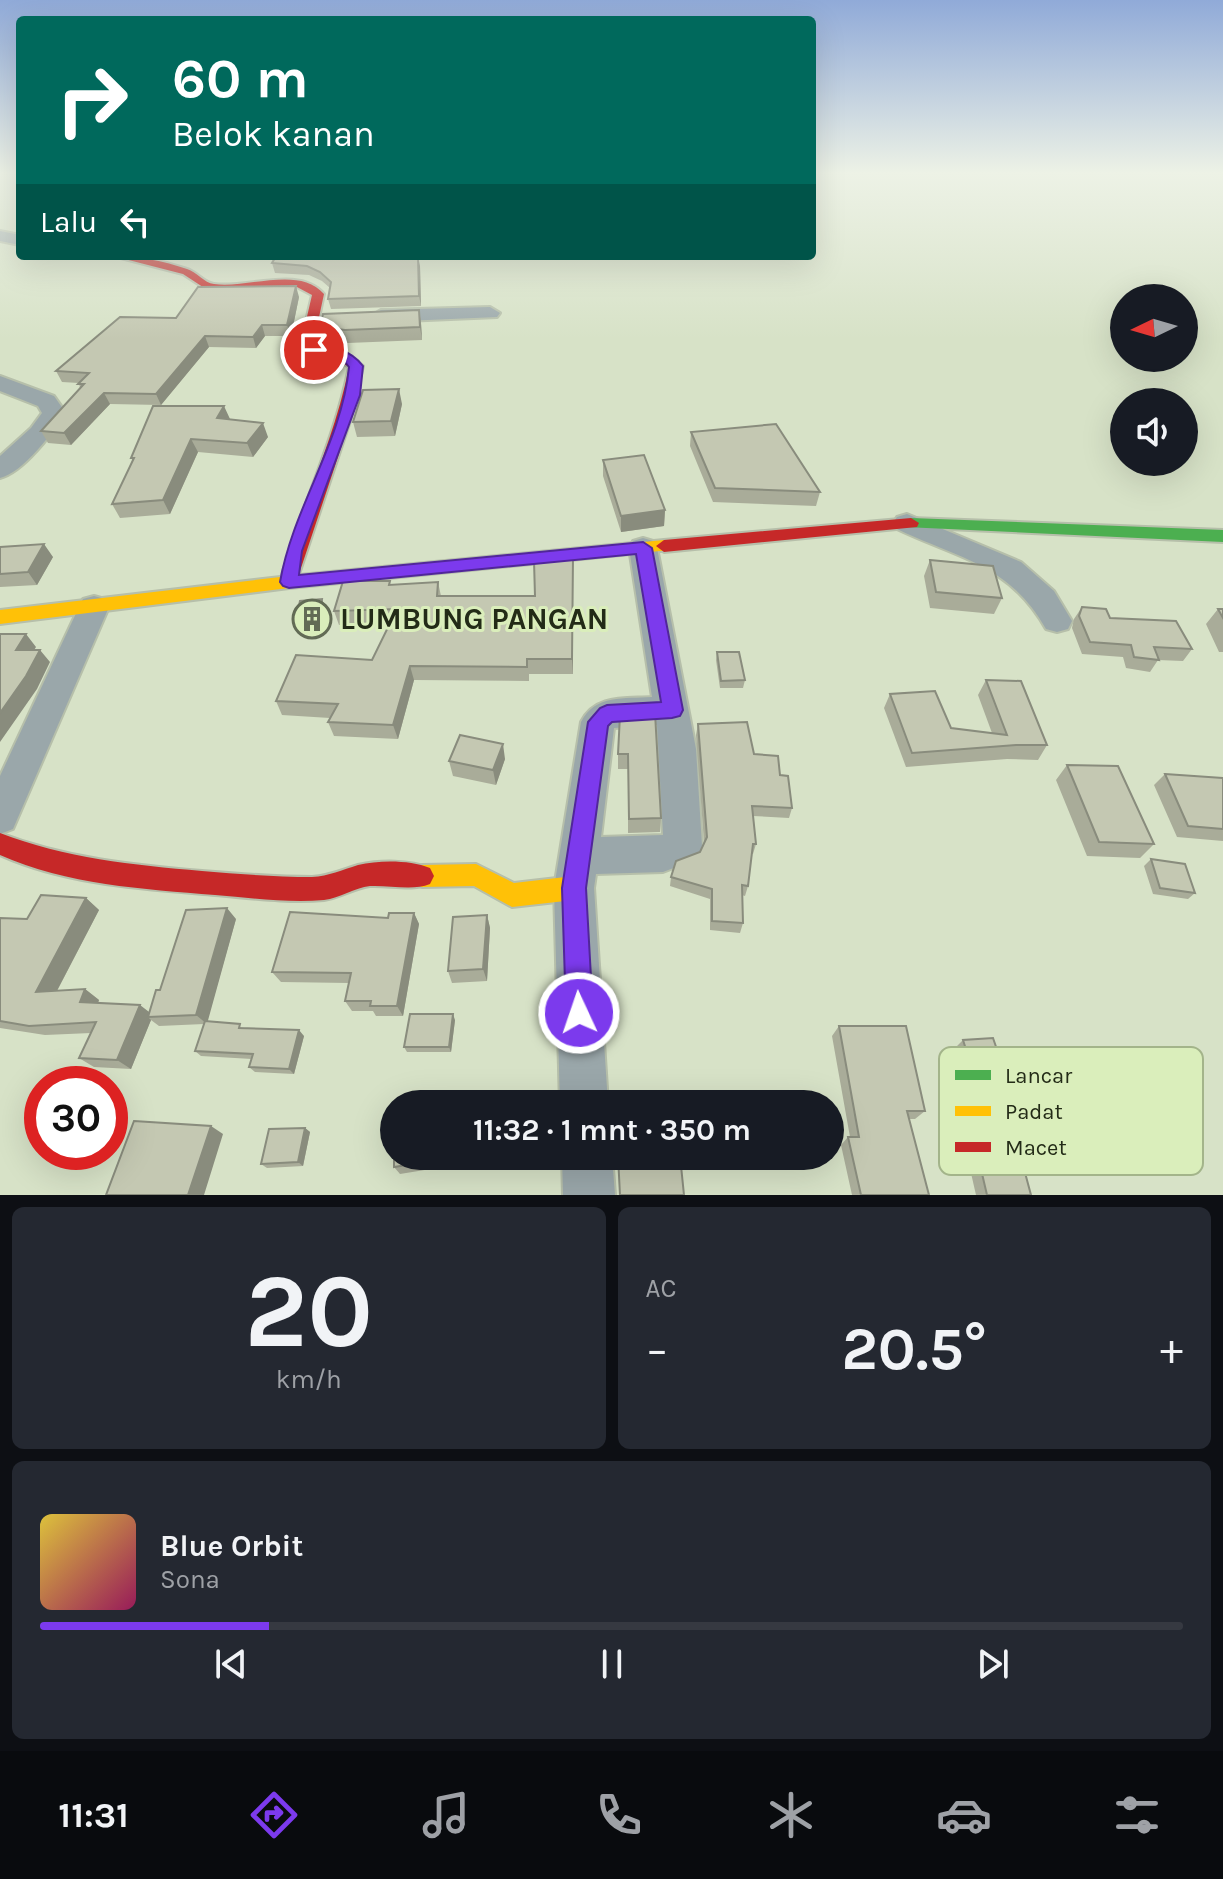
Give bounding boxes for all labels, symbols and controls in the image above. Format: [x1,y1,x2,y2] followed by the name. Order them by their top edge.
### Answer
[172,46,309,111] text: 60 m
[40,48,144,152] icon: right
[172,113,375,155] text: Belok kanan
[113,200,157,244] icon: left
[40,204,97,240] text: Lalu
[1110,284,1198,372] north arrow
[1110,284,1198,476] map controls
[280,316,348,384] pin
[292,328,336,372] icon: arrive
[1110,388,1198,476] button: sound
[291,598,333,640] building icon: LUMBUNG PANGAN
[340,601,608,637] place label: LUMBUNG PANGAN
[537,971,621,1055] position arrow
[939,1047,1203,1175] legend
[1005,1063,1072,1089] text: Lancar
[24,1066,128,1170] speed limit sign: 30
[1005,1099,1063,1125] text: Padat
[473,1112,751,1148] text: 11:32 · 1 mnt · 350 m
[1005,1135,1067,1161] text: Macet
[244,1251,373,1372] text: 20
[646,1273,676,1304] text: AC
[842,1314,987,1384] text: 20.5°
[646,1324,669,1375] text: −
[1160,1324,1183,1375] text: +
[276,1364,342,1395] text: km/h
[160,1528,303,1564] text: Blue Orbit
[160,1564,220,1595] text: Sona
[209,1642,253,1686] icon: previous
[590,1642,634,1686] icon: pause
[971,1642,1015,1686] icon: next
[246,1787,302,1843] icon: directions
[418,1787,474,1843] icon: music
[591,1787,647,1843] icon: phone
[763,1787,819,1843] icon: climate
[936,1787,992,1843] icon: car
[1109,1787,1165,1843] icon: filters
[58,1794,129,1836] text: 11:31

